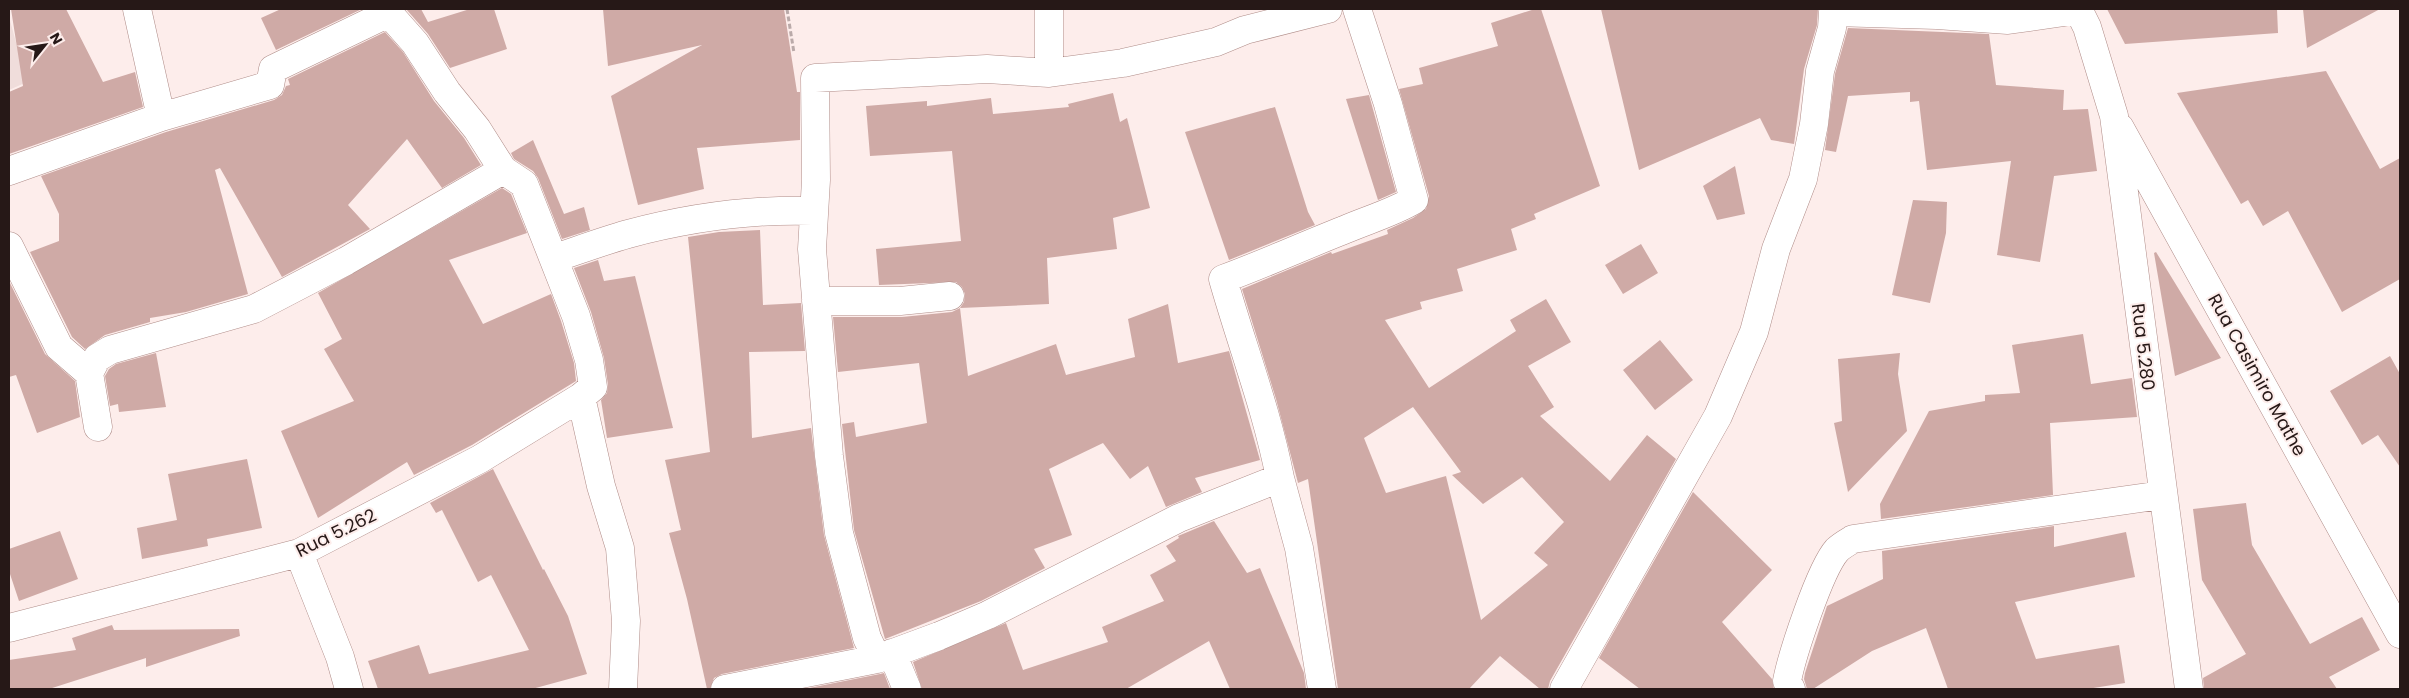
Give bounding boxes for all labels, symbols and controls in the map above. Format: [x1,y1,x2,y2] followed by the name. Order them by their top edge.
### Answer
[20,20,70,70] north arrow
[45,29,68,48] text: N
[2202,289,2313,461] street label: Rua Casimiro Mathe
[2126,302,2161,392] street label: Rua 5.280
[291,502,380,563] street label: Rua 5.262

